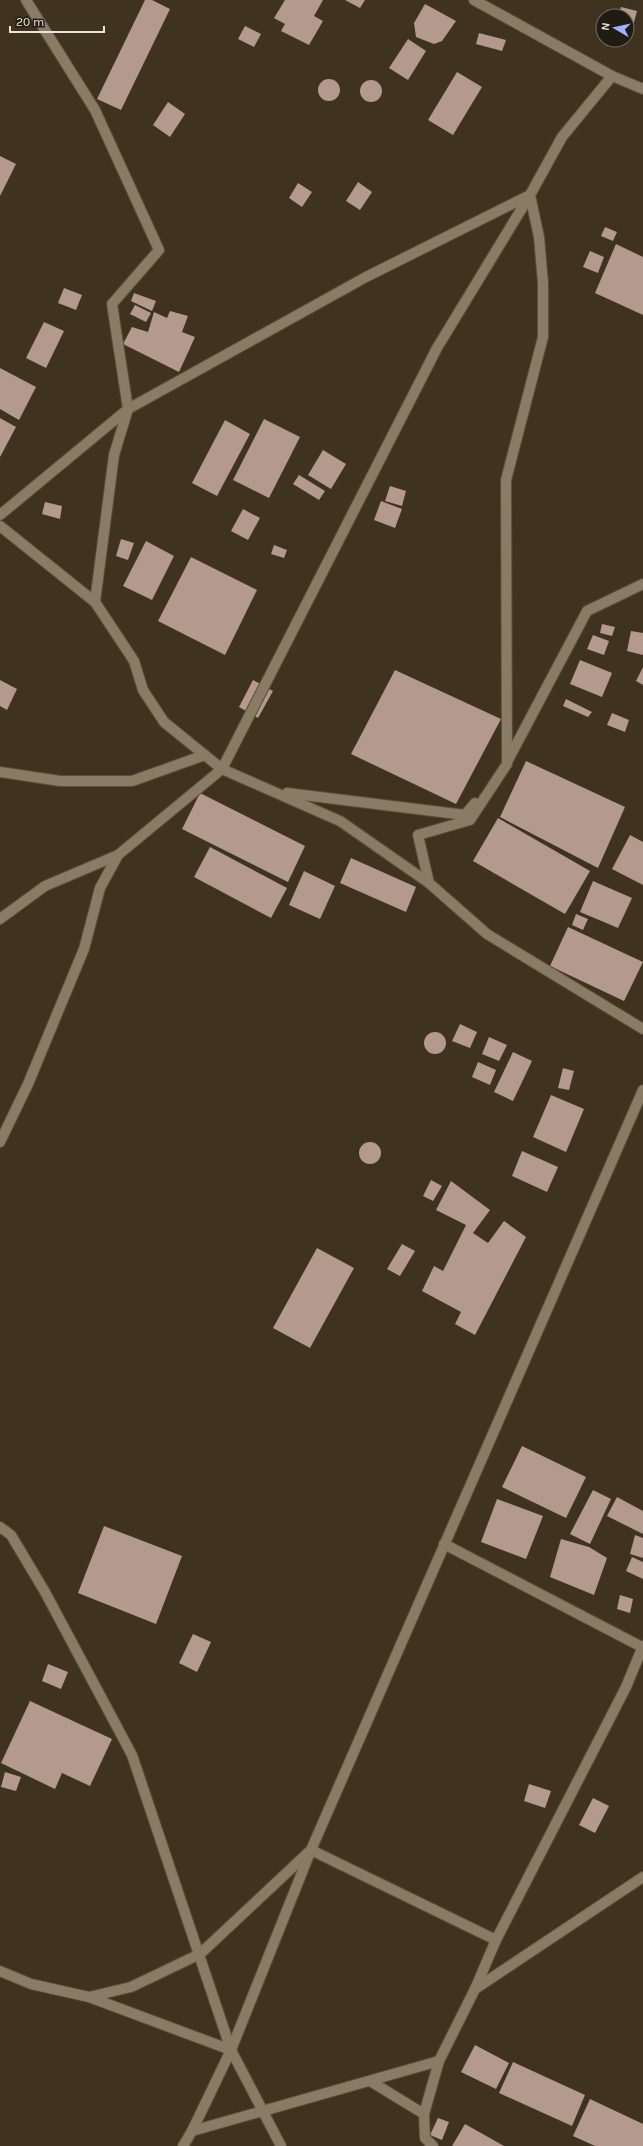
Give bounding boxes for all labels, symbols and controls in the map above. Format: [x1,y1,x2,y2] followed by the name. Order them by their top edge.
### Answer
[10,8,104,34] scale bar
[595,8,635,48] north arrow
[16,15,44,29] text: 20 m
[599,22,613,31] text: N

